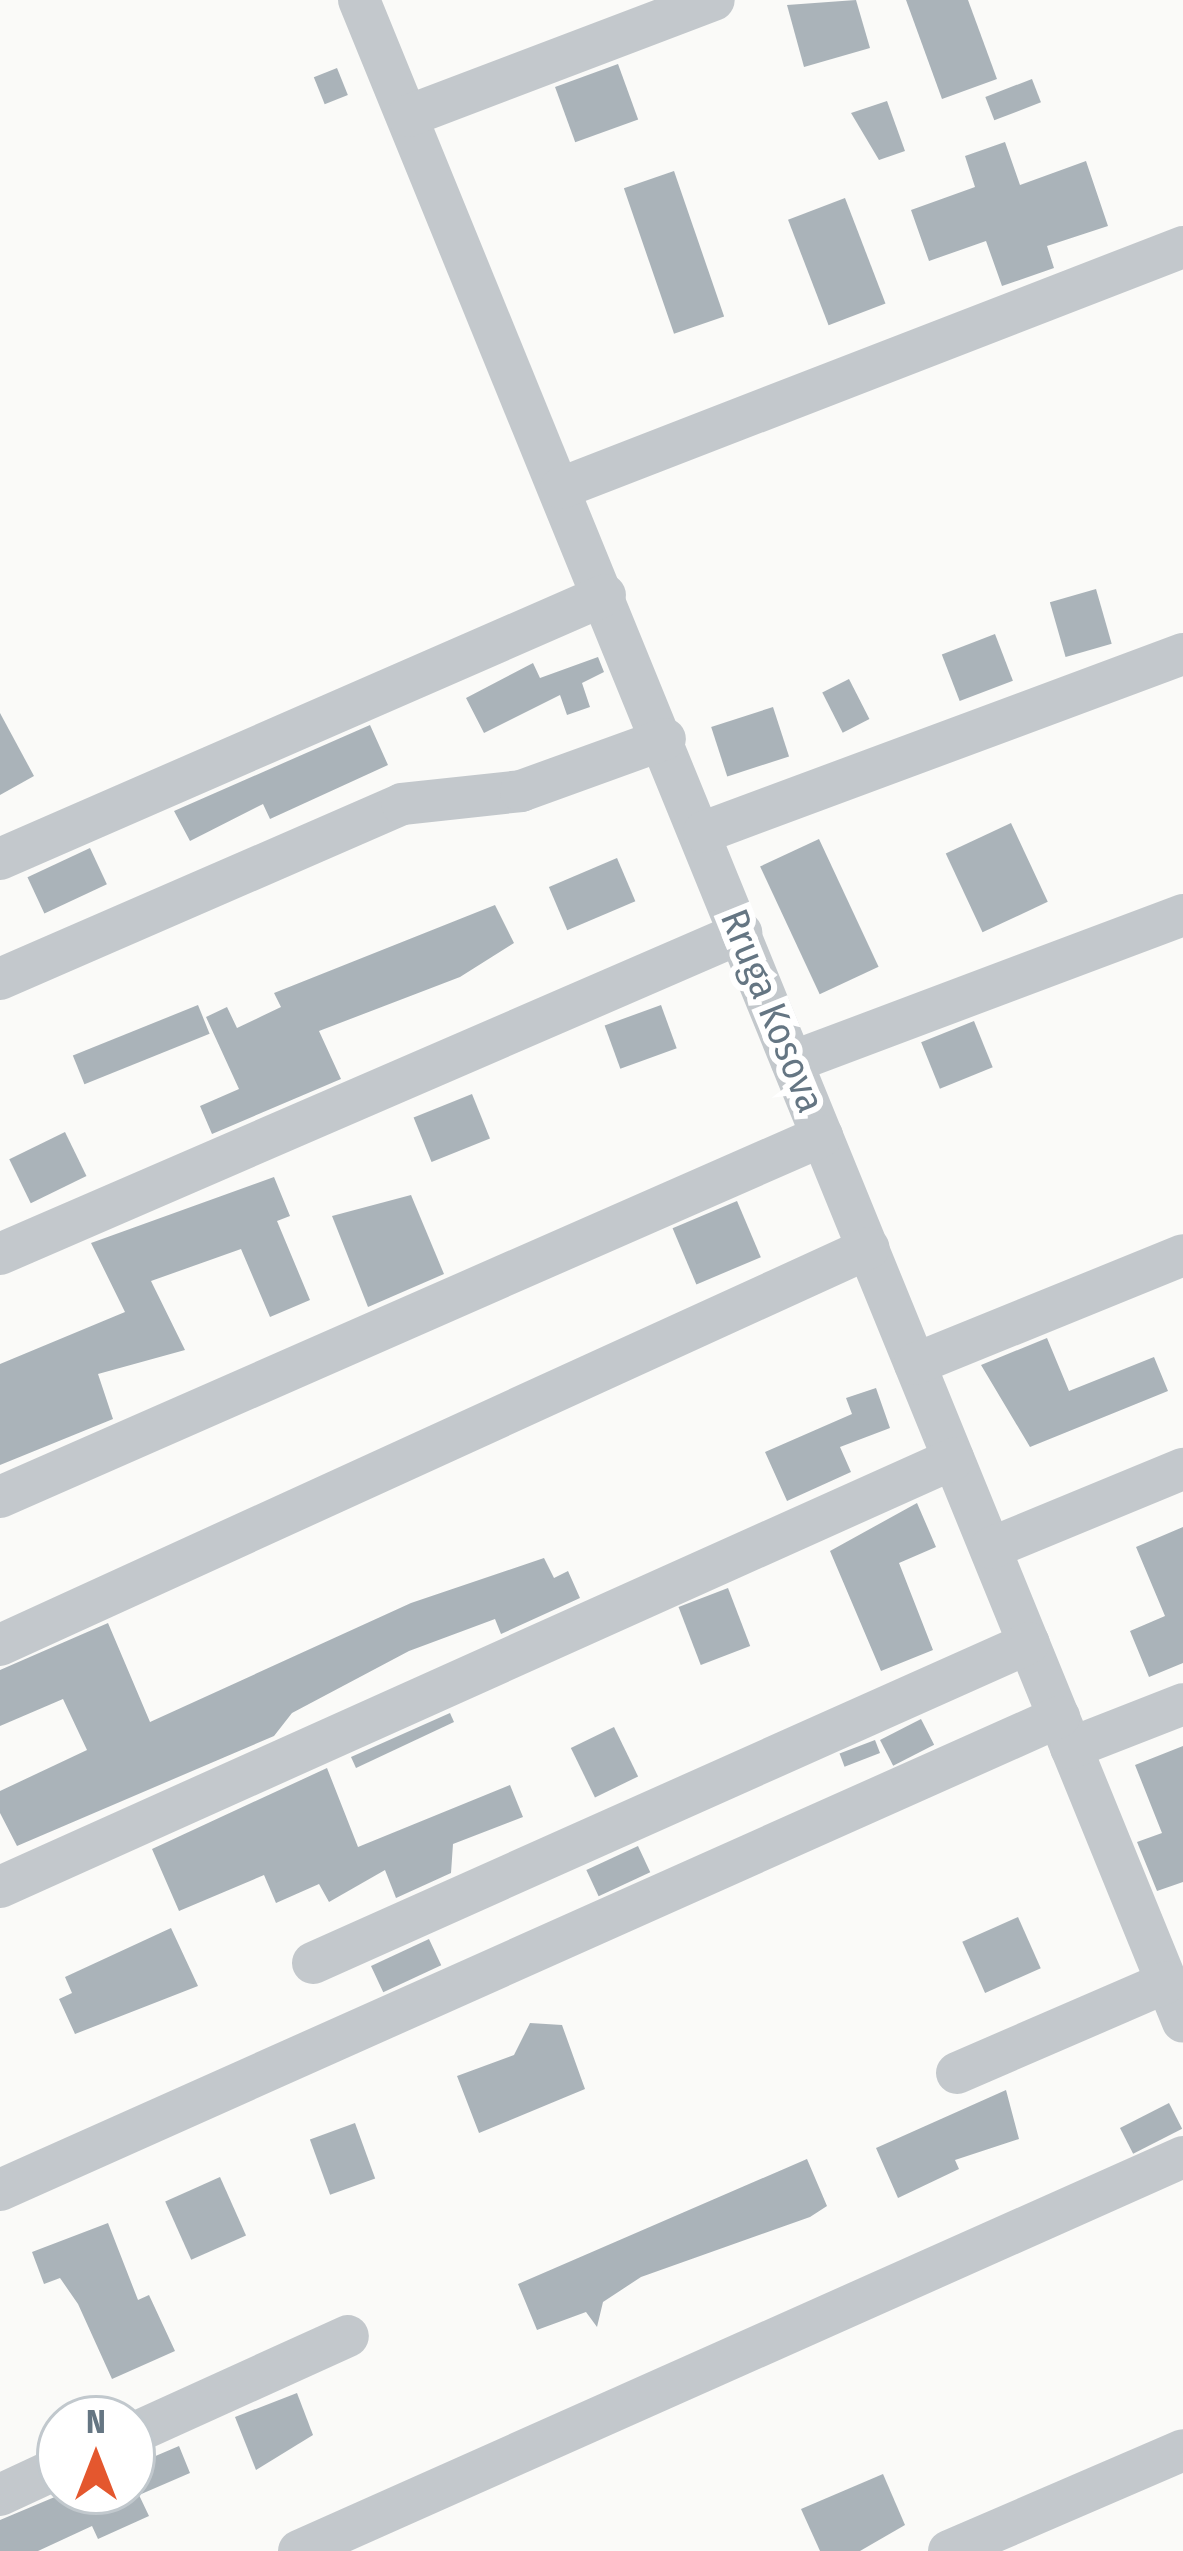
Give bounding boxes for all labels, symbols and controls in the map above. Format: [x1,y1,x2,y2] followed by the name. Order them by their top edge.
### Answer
[710,903,834,1119] street label: Rruga Kosova
[36,2395,156,2515] north arrow
[86,2402,106,2442] text: N

